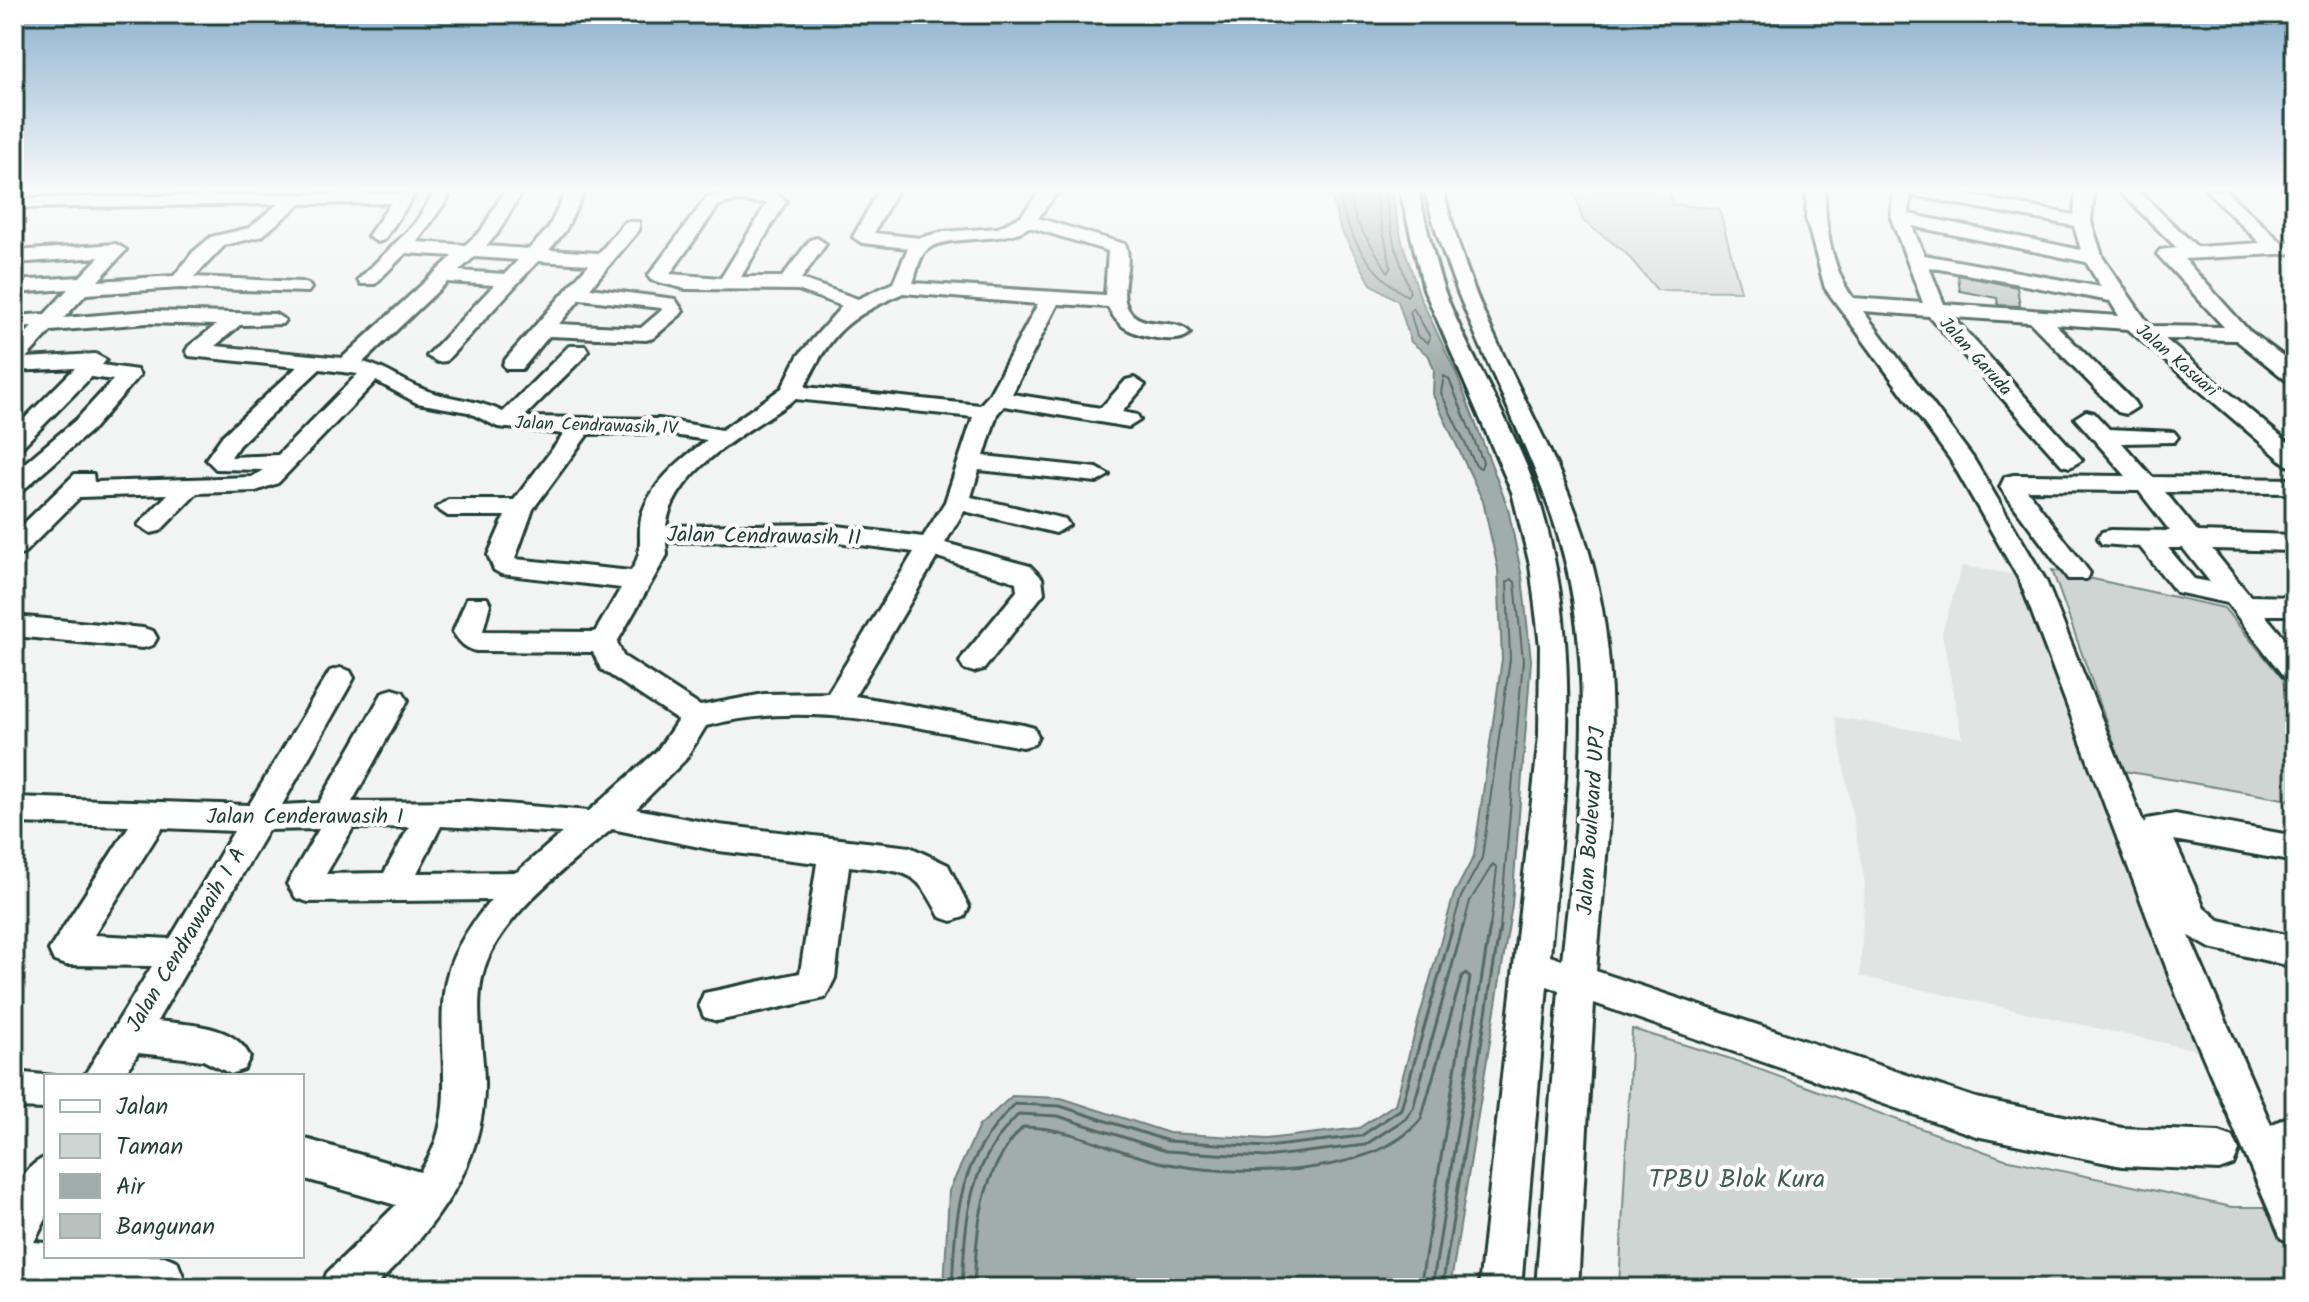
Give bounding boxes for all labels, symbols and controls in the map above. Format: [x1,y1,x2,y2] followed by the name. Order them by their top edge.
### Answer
[1931,311,2018,403] street label: Jalan Garuda
[2129,317,2224,406] street label: Jalan Kasuari
[514,409,679,444] street label: Jalan Cendrawasih IV
[667,518,861,557] street label: Jalan Cendrawasih II
[1568,725,1617,917] street label: Jalan Boulevard UPJ
[206,800,404,835] street label: Jalan Cenderawasih I
[118,841,256,1040] street label: Jalan Cendrawaaih I A
[44,1074,304,1258] legend
[116,1088,168,1127] text: Jalan
[116,1128,183,1167] text: Taman
[1649,1159,1825,1201] park label: TPBU Blok Kura
[116,1168,146,1207] text: Air
[116,1208,215,1247] text: Bangunan

